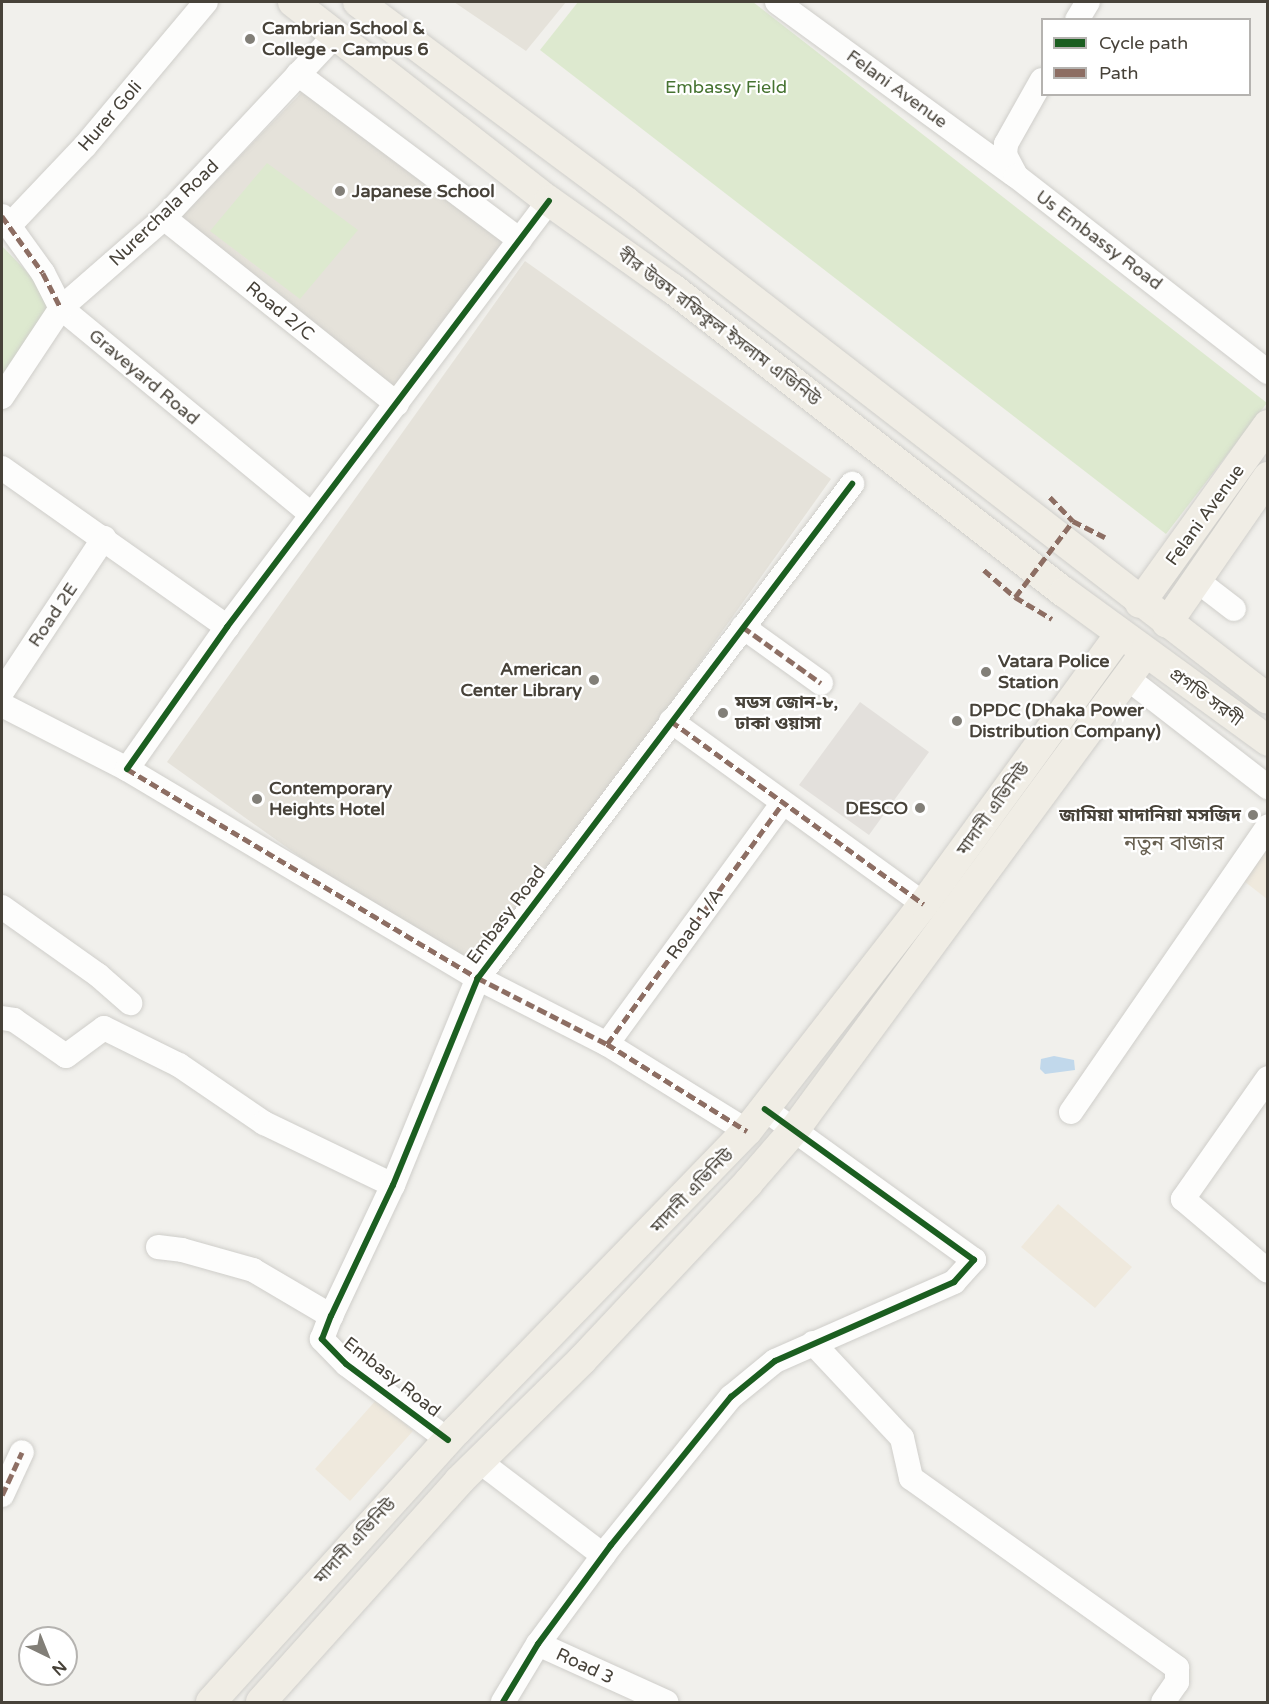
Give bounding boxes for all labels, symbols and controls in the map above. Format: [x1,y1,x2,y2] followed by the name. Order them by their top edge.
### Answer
[262,18,429,60] place label: Cambrian School & College - Campus 6
[1041,18,1251,96] legend
[243,32,257,46] marker: Cambrian School & College - Campus 6
[1099,32,1188,54] text: Cycle path
[842,45,952,133] street label: Felani Avenue
[1099,62,1138,84] text: Path
[74,76,146,156] street label: Hurer Goli
[665,76,787,98] park label: Embassy Field
[105,155,223,271] street label: Nurerchala Road
[352,180,495,202] place label: Japanese School
[333,184,347,198] marker: Japanese School
[1031,185,1167,295] street label: Us Embassy Road
[613,244,825,410] street label: বীর উত্তম রফিকুল ইসলাম এভিনিউ
[241,277,319,345] street label: Road 2/C
[84,325,204,429] street label: Graveyard Road
[1161,460,1249,570] street label: Felani Avenue
[24,579,82,651] street label: Road 2E
[998,651,1110,694] place label: Vatara Police Station
[461,659,582,702] place label: American Center Library
[1165,663,1247,731] street label: প্রগতি সরণী
[979,665,993,679] marker: Vatara Police Station
[587,673,601,687] marker: American Center Library
[735,692,838,734] place label: মডস জোন-৮, ঢাকা ওয়াসা
[969,700,1161,742] place label: DPDC (Dhaka Power Distribution Company)
[716,706,730,720] marker: মডস জোন-৮, ঢাকা ওয়াসা
[950,714,964,728] marker: DPDC (Dhaka Power Distribution Company)
[952,758,1034,860] street label: মাদানী এভিনিউ
[269,778,392,820] place label: Contemporary Heights Hotel
[250,792,264,806] marker: Contemporary Heights Hotel
[845,797,908,819] place label: DESCO
[913,801,927,815] marker: DESCO
[1059,804,1241,826] place label: জামিয়া মাদানিয়া মসজিদ
[1246,808,1260,822] marker: জামিয়া মাদানিয়া মসজিদ
[1124,831,1224,857] district label: নতুন বাজার
[462,862,550,968] street label: Embasy Road
[662,884,728,964] street label: Road 1/A
[646,1144,738,1238] street label: মাদানী এভিনিউ
[339,1332,445,1422] street label: Embasy Road
[310,1493,400,1589] street label: মাদানী এভিনিউ
[18,1626,78,1686] north arrow
[553,1643,617,1689] street label: Road 3
[47,1656,70,1679] text: N

